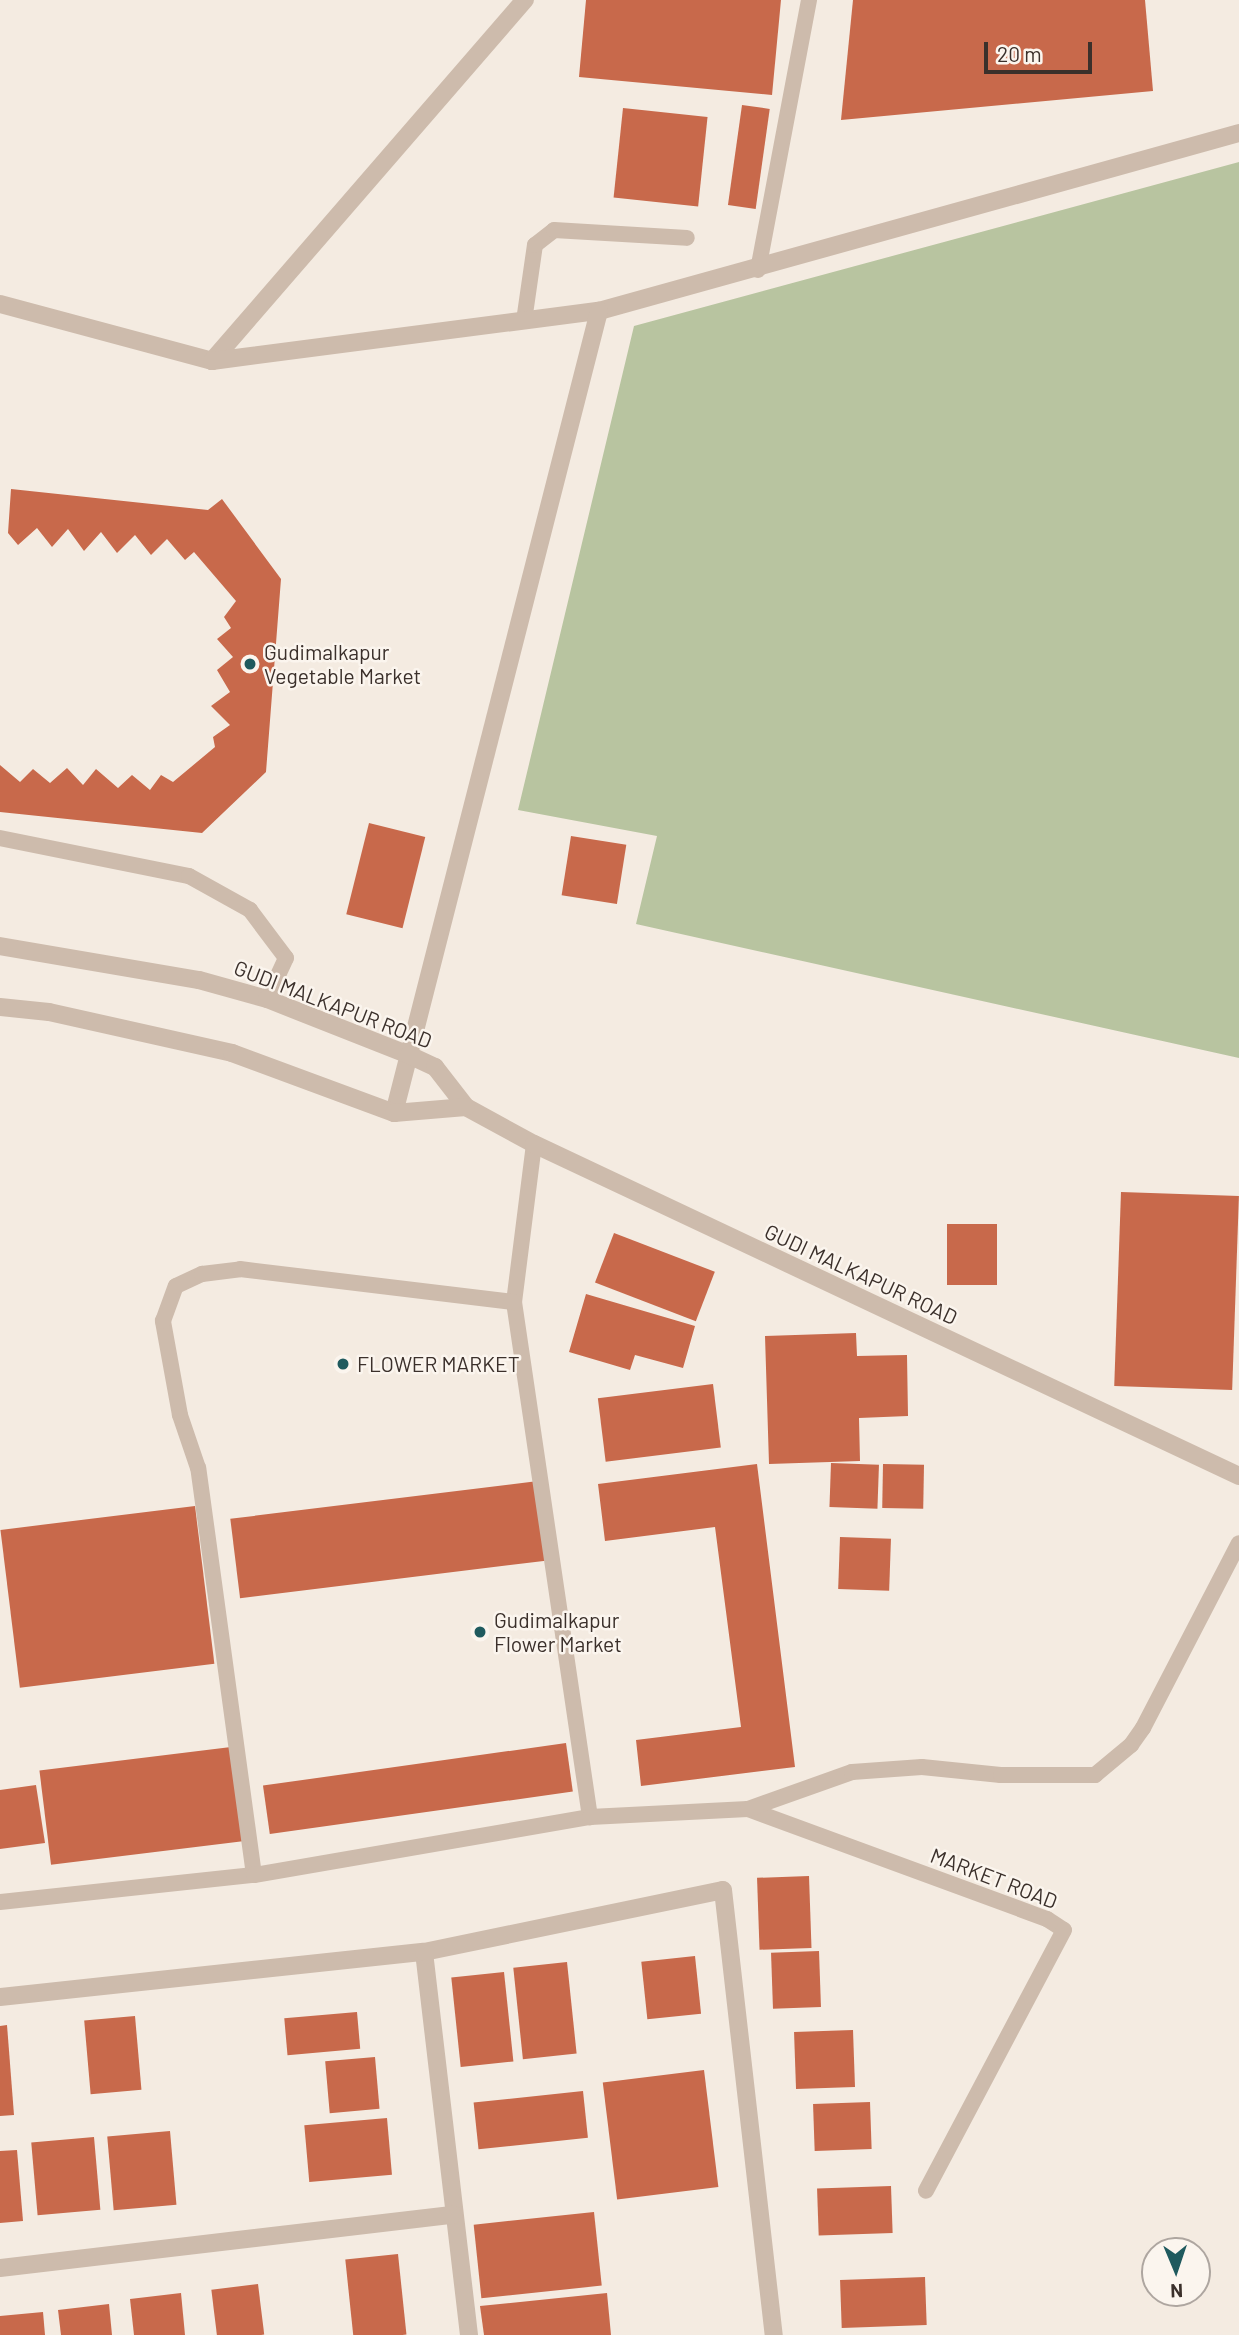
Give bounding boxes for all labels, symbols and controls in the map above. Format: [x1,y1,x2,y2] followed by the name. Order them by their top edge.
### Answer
[987,28,1096,72] scale bar
[997,41,1042,66] text: 20 m
[264,639,421,689] place label: Gudimalkapur Vegetable Market
[242,656,258,672] marker: Gudimalkapur Vegetable Market
[231,955,435,1053] street label: GUDI MALKAPUR ROAD
[761,1218,961,1330] street label: GUDI MALKAPUR ROAD
[357,1351,520,1377] place label: FLOWER MARKET
[335,1356,351,1372] marker: FLOWER MARKET
[494,1607,622,1657] place label: Gudimalkapur Flower Market
[472,1624,488,1640] marker: Gudimalkapur Flower Market
[927,1842,1061,1914] street label: MARKET ROAD
[1141,2237,1211,2307] north arrow
[1170,2280,1183,2303] text: N

